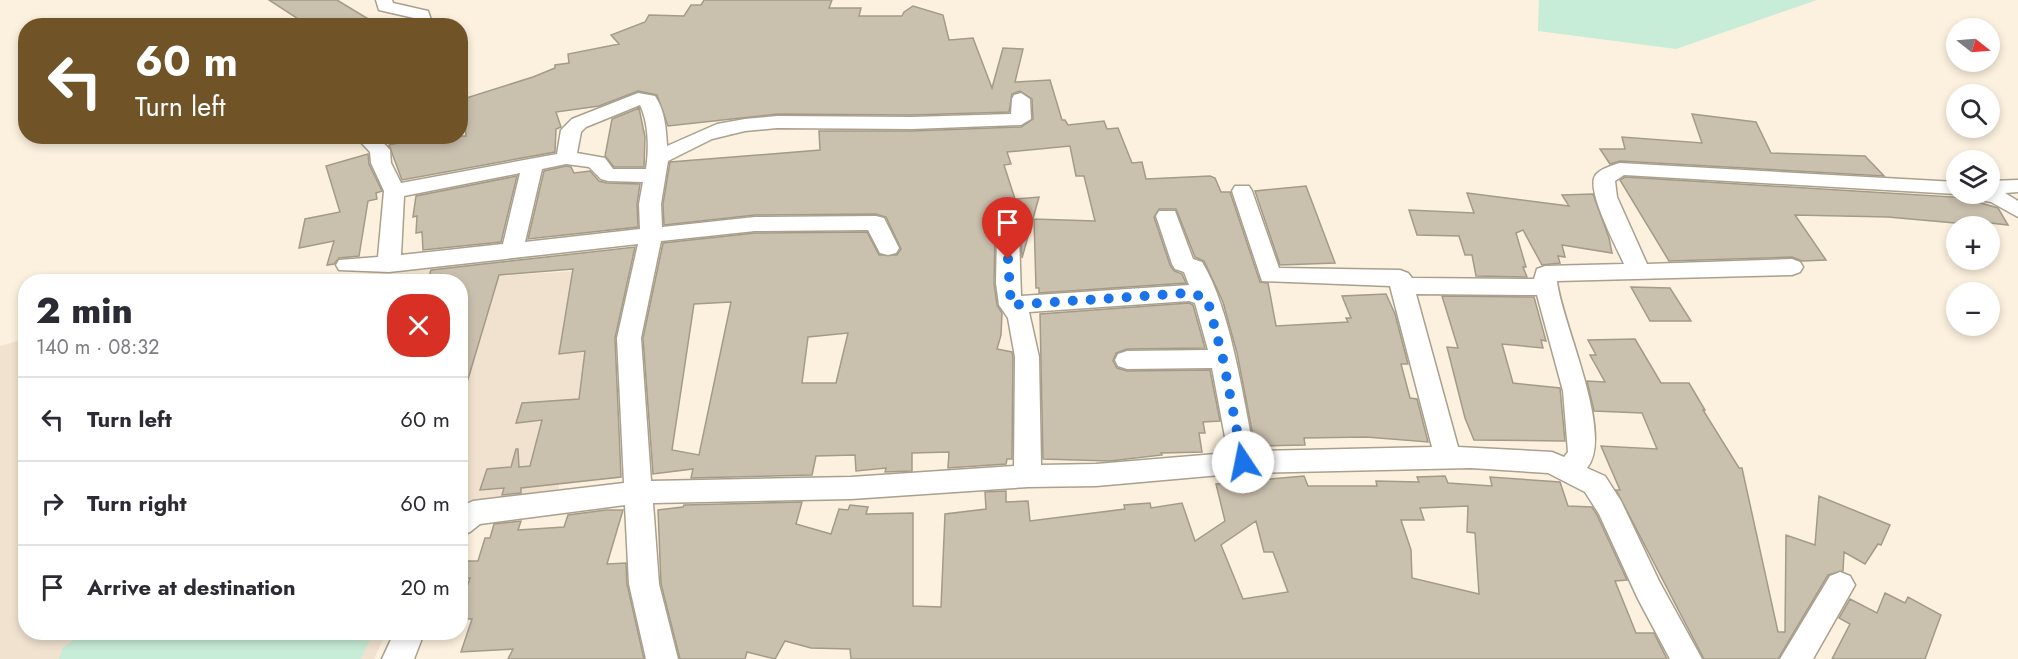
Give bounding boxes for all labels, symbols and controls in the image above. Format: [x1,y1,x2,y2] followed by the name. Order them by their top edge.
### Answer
[1946,18,2000,72] north arrow
[1946,18,2000,336] map controls
[135,31,238,92] text: 60 m
[36,42,114,120] icon: left
[1946,84,2000,138] button: search
[135,87,225,126] text: Turn left
[1946,150,2000,204] button: layers
[982,197,1033,259] pin
[991,206,1024,239] icon: arrive
[1946,216,2000,270] button: +
[1946,282,2000,336] button: −
[36,284,133,336] text: 2 min
[387,294,450,357] button: close
[36,333,159,362] text: 140 m · 08:32
[36,403,69,436] icon: left
[87,403,172,435] text: Turn left
[400,403,450,435] text: 60 m
[1211,430,1275,494] position arrow
[36,487,69,520] icon: right
[87,487,187,519] text: Turn right
[400,487,450,519] text: 60 m
[36,571,69,604] icon: arrive
[87,571,296,603] text: Arrive at destination
[401,571,450,603] text: 20 m

